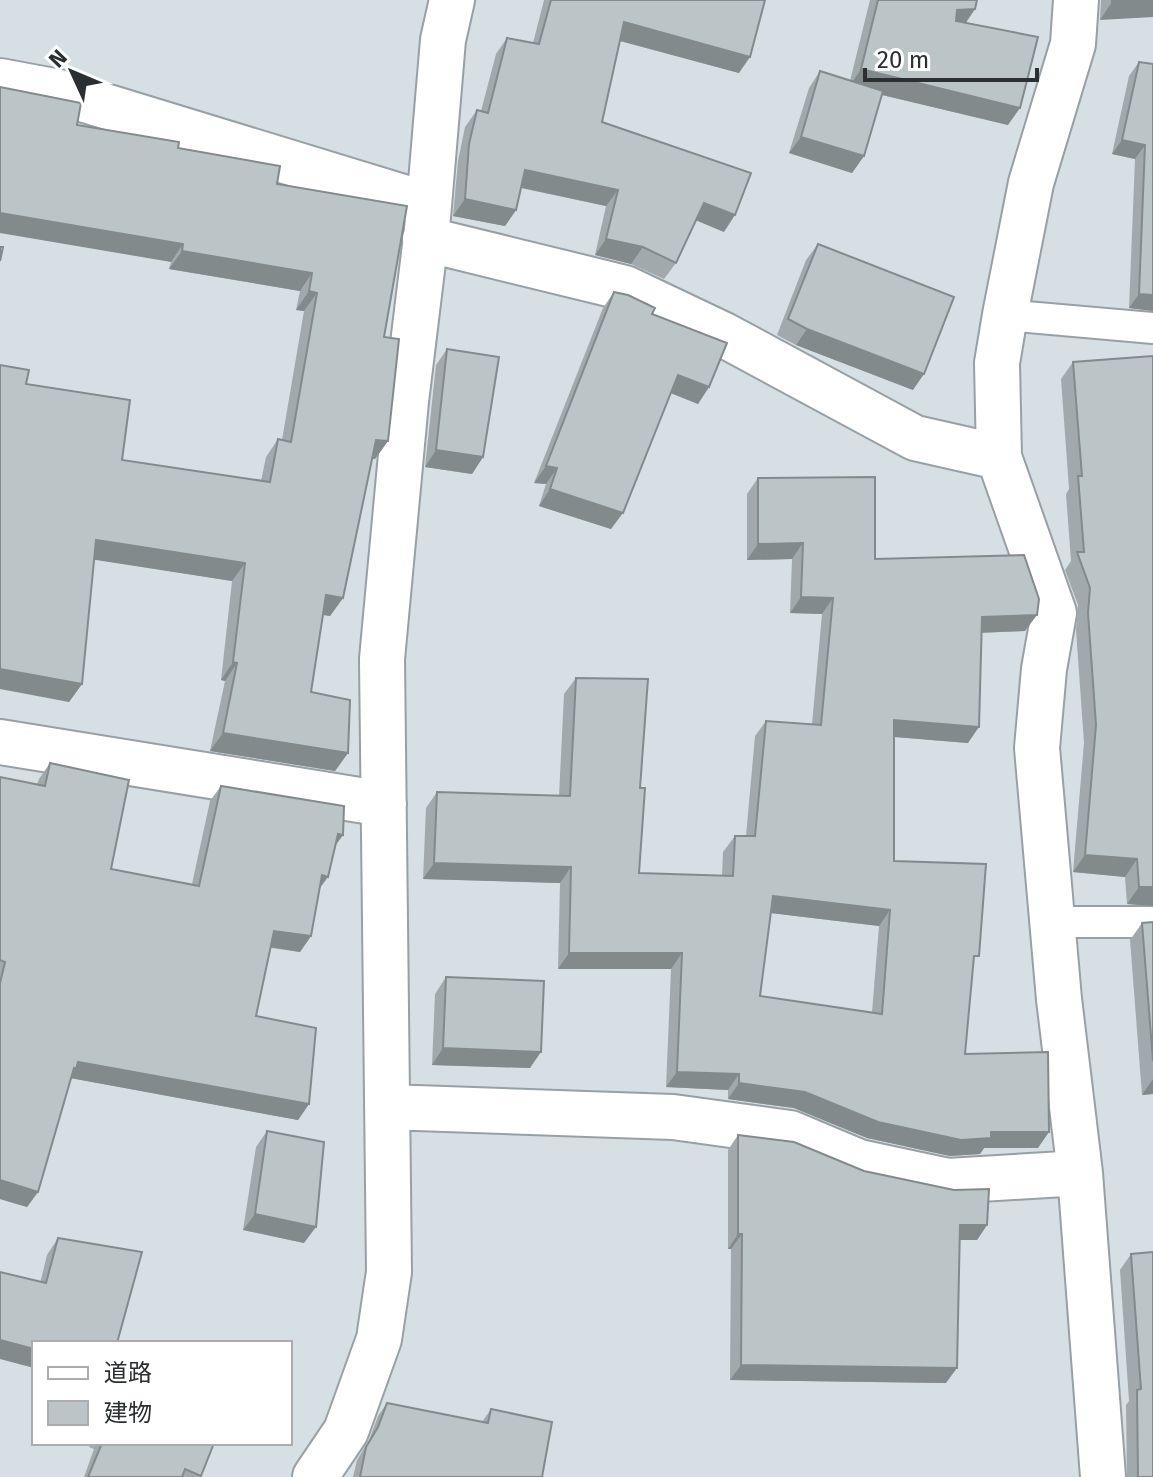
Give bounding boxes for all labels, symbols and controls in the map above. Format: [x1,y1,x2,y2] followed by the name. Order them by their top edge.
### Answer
[32,32,112,112] north arrow
[865,32,1037,82] scale bar
[43,44,73,73] text: N
[877,46,929,74] text: 20 m
[32,1341,292,1445] legend
[104,1359,152,1387] text: 道路
[104,1399,152,1427] text: 建物

